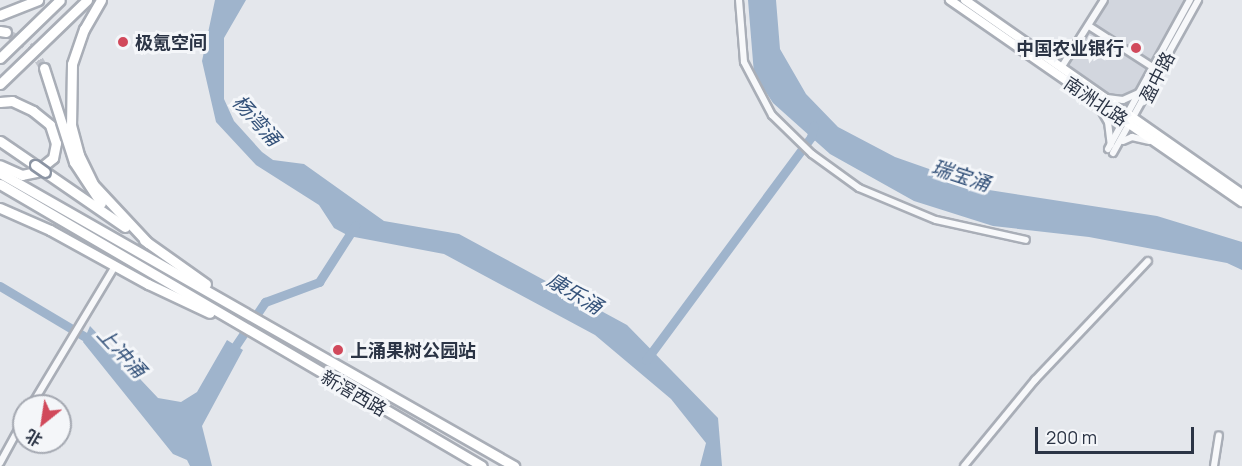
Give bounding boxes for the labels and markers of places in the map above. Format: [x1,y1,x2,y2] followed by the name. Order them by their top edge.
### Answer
[135,31,207,53] place label: 极氪空间
[116,35,130,49] marker: 极氪空间
[1016,37,1124,59] place label: 中国农业银行
[1129,41,1143,55] marker: 中国农业银行
[350,339,476,361] place label: 上涌果树公园站
[331,343,345,357] marker: 上涌果树公园站

